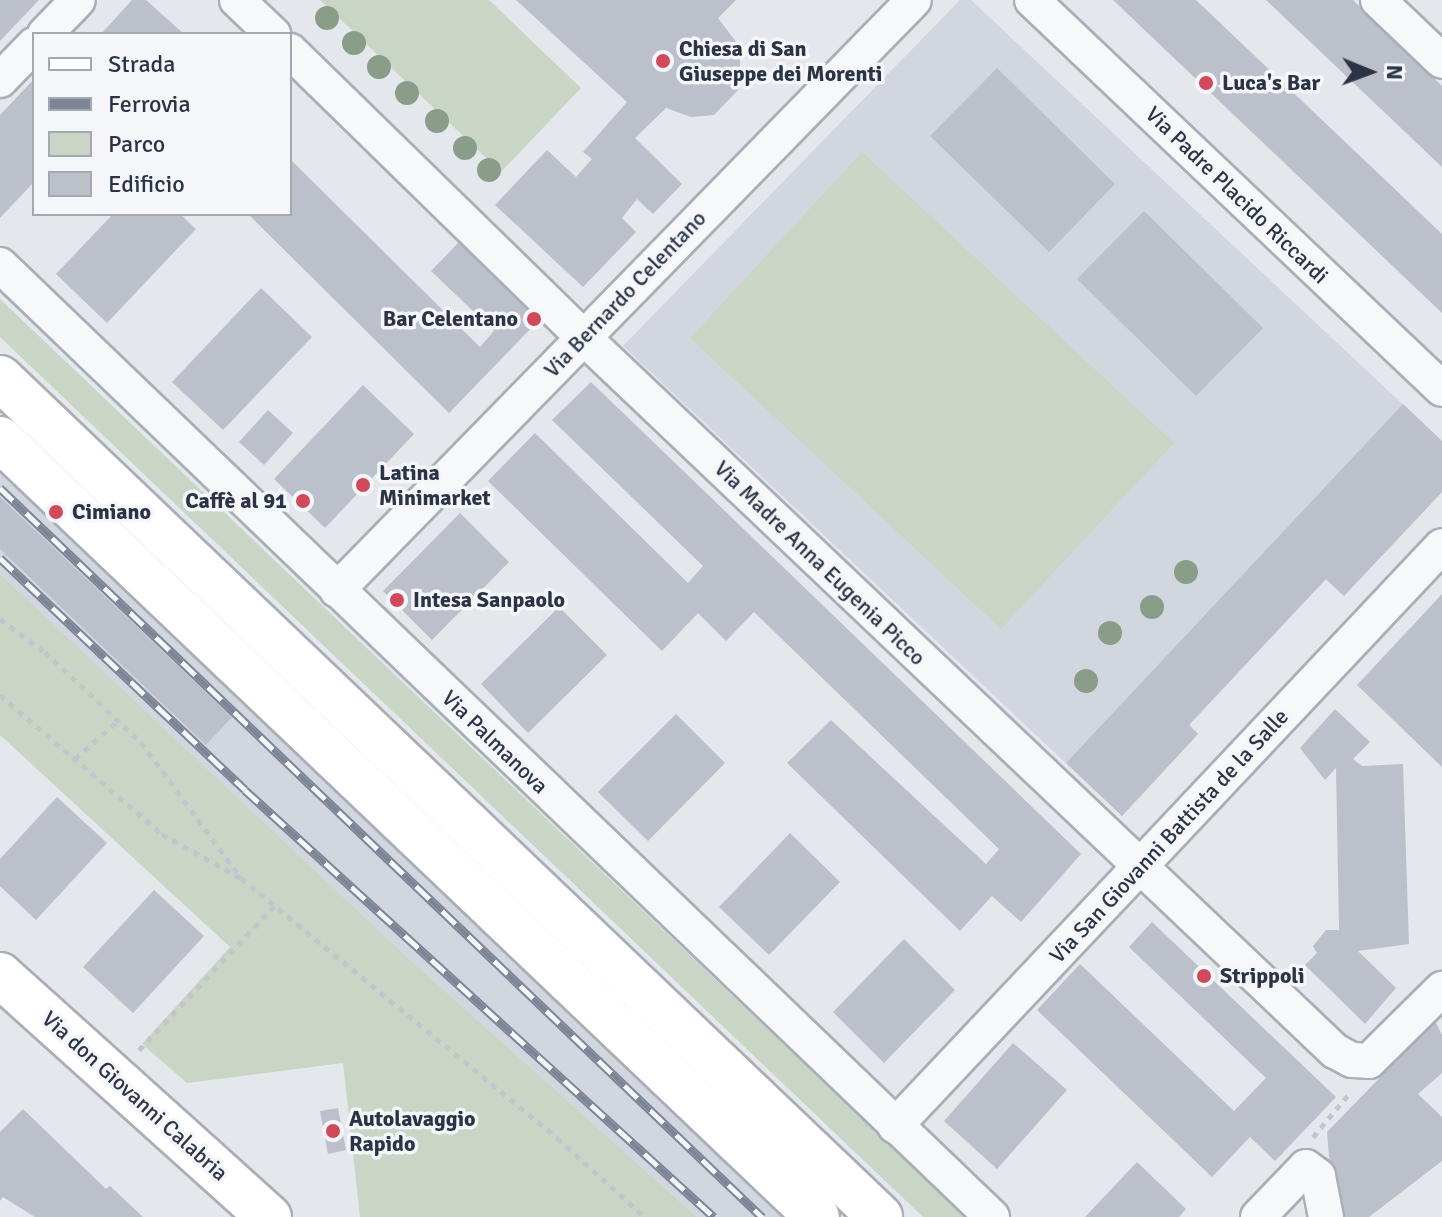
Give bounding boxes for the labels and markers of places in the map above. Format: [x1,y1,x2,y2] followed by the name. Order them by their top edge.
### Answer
[679,35,882,86] place label: Chiesa di San Giuseppe dei Morenti
[654,52,672,70] marker: Chiesa di San Giuseppe dei Morenti
[1222,70,1320,96] place label: Luca's Bar
[1197,74,1215,92] marker: Luca's Bar
[383,306,518,332] place label: Bar Celentano
[525,310,543,328] marker: Bar Celentano
[379,459,491,510] place label: Latina Minimarket
[354,476,372,494] marker: Latina Minimarket
[185,488,287,514] place label: Caffè al 91
[294,492,312,510] marker: Caffè al 91
[72,499,151,525] place label: Cimiano
[47,503,65,521] marker: Cimiano
[413,587,565,613] place label: Intesa Sanpaolo
[388,591,406,609] marker: Intesa Sanpaolo
[1220,963,1305,989] place label: Strippoli
[1195,967,1213,985] marker: Strippoli
[349,1105,476,1156] place label: Autolavaggio Rapido
[324,1122,342,1140] marker: Autolavaggio Rapido

